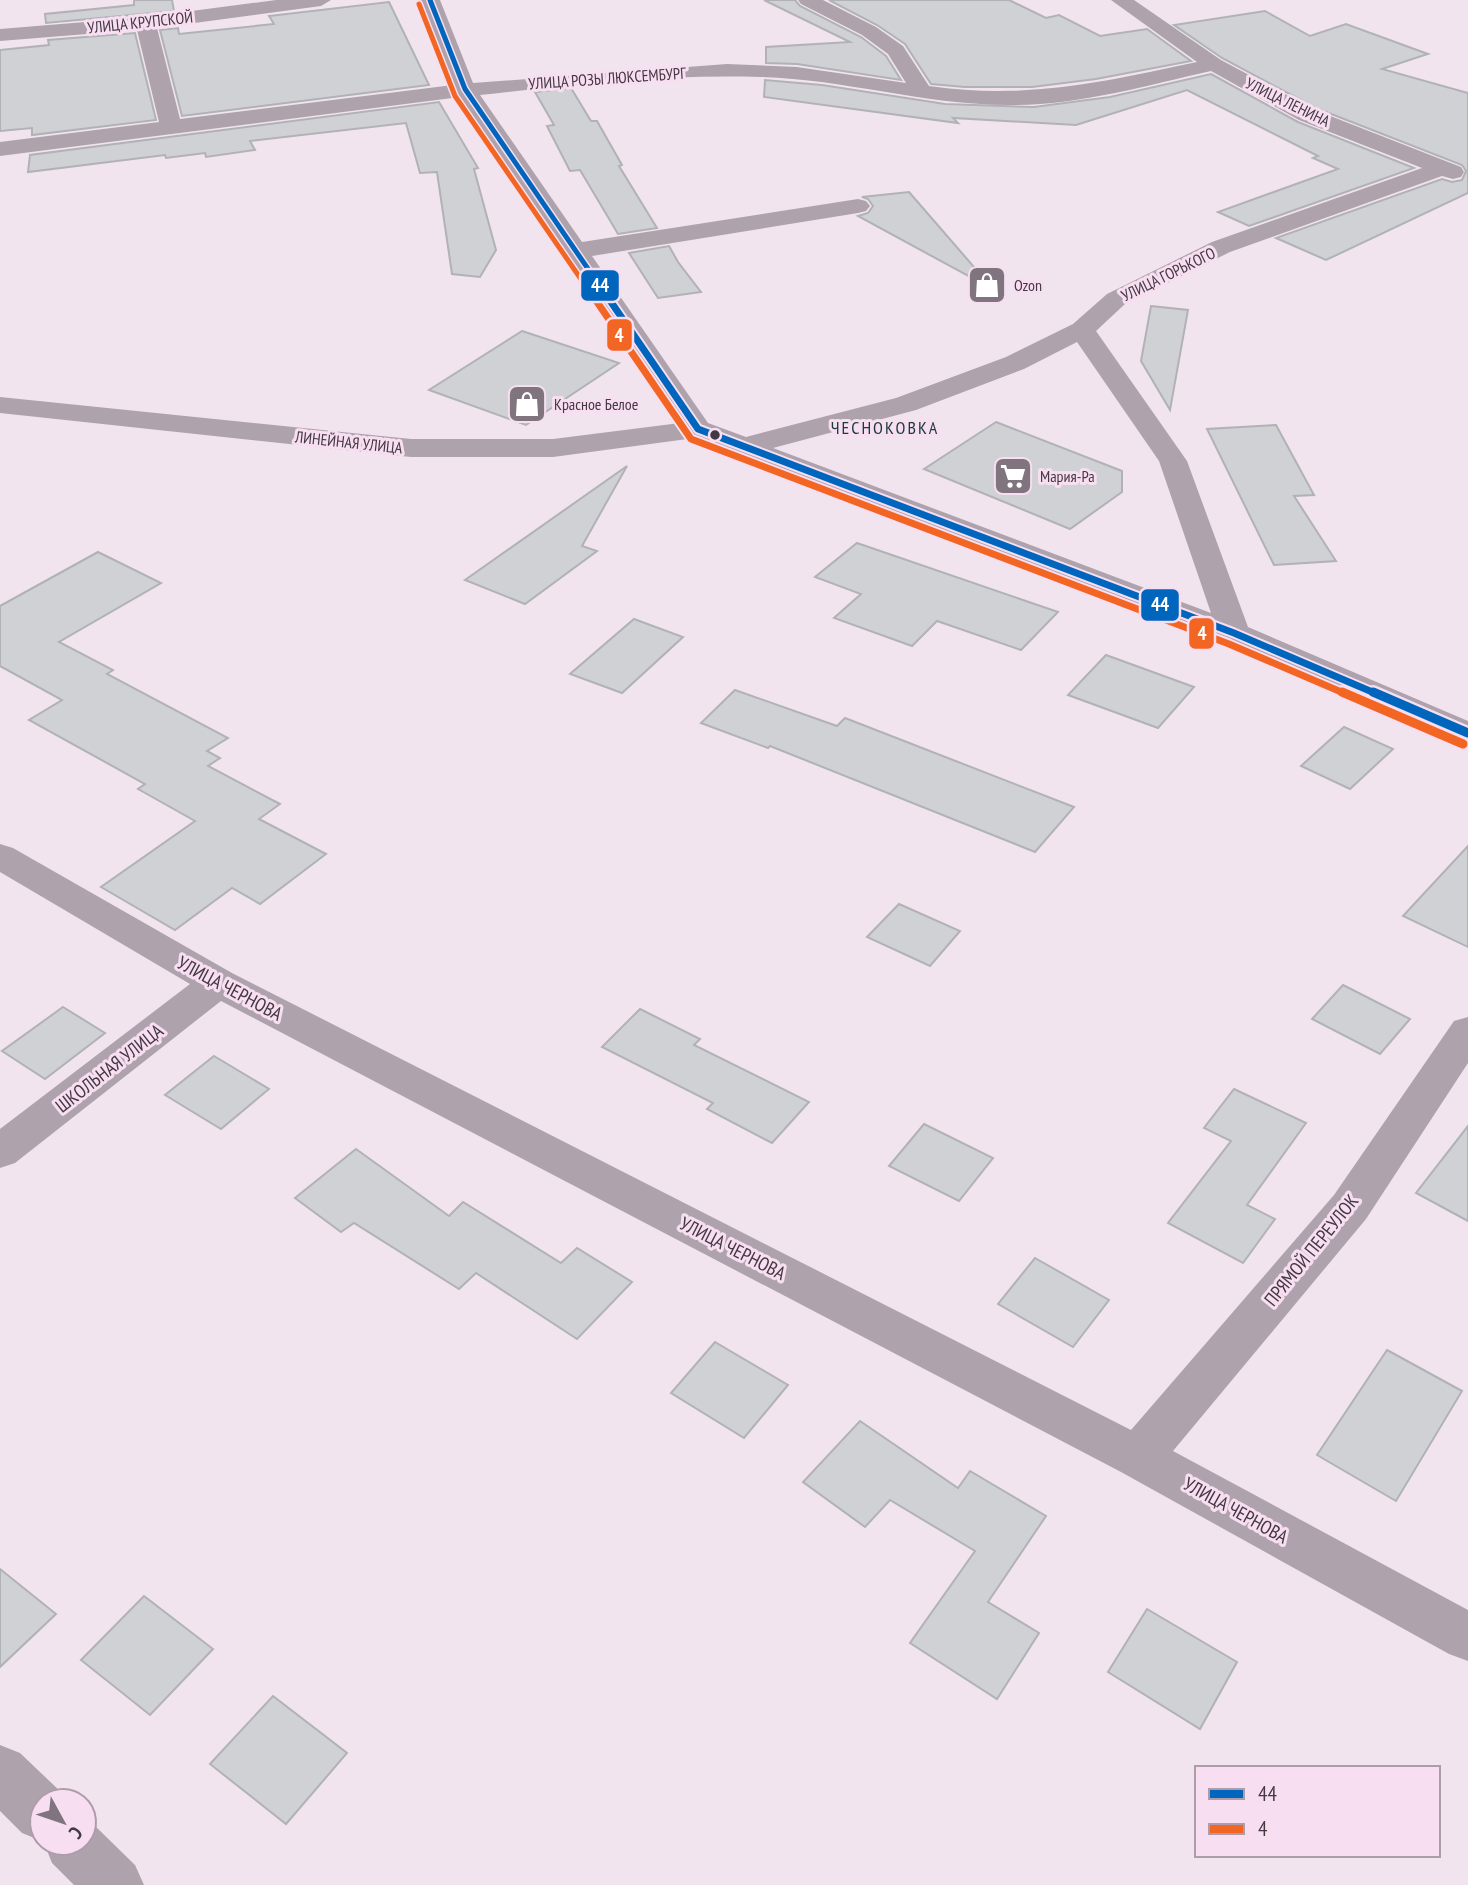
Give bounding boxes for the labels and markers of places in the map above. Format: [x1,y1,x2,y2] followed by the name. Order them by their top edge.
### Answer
[966,264,1008,306] shop icon: Ozon
[1014,275,1042,295] place label: Ozon
[506,383,548,425] shop icon: Красное Белое
[554,394,638,414] place label: Красное Белое
[708,428,722,442] unlabelled marker
[992,455,1034,497] supermarket icon: Мария-Ра
[1040,466,1095,486] place label: Мария-Ра

